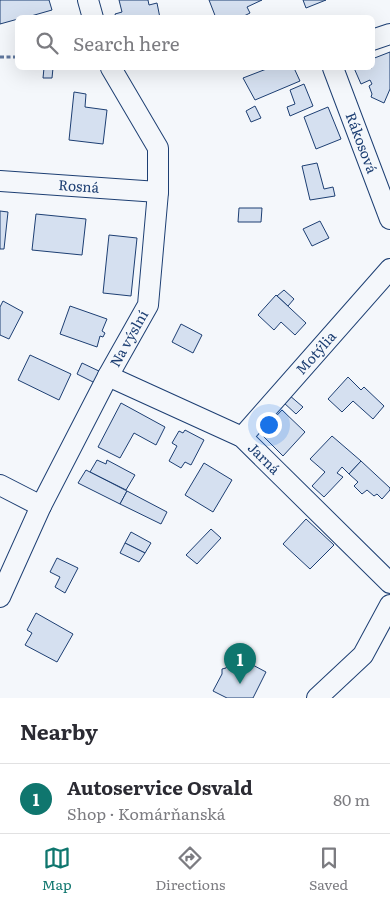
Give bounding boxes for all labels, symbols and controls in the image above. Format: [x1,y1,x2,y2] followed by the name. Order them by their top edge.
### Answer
[15,15,375,70] search box
[33,29,61,57] icon: search
[73,29,180,57] text: Search here
[342,109,383,176] street label: Rákosová
[58,174,100,197] street label: Rosná
[104,306,152,370] street label: Na výslní
[291,326,340,378] street label: Motýlia
[256,412,282,438] your location
[244,437,286,479] street label: Jarná
[224,643,256,684] pin: 1
[20,715,98,746] text: Nearby
[67,773,253,801] text: Autoservice Osvald
[33,787,39,811] text: 1
[333,787,370,811] text: 80 m
[67,801,225,825] text: Shop · Komárňanská
[42,844,72,894] tab: Map
[155,844,225,894] tab: Directions
[309,844,348,894] tab: Saved

